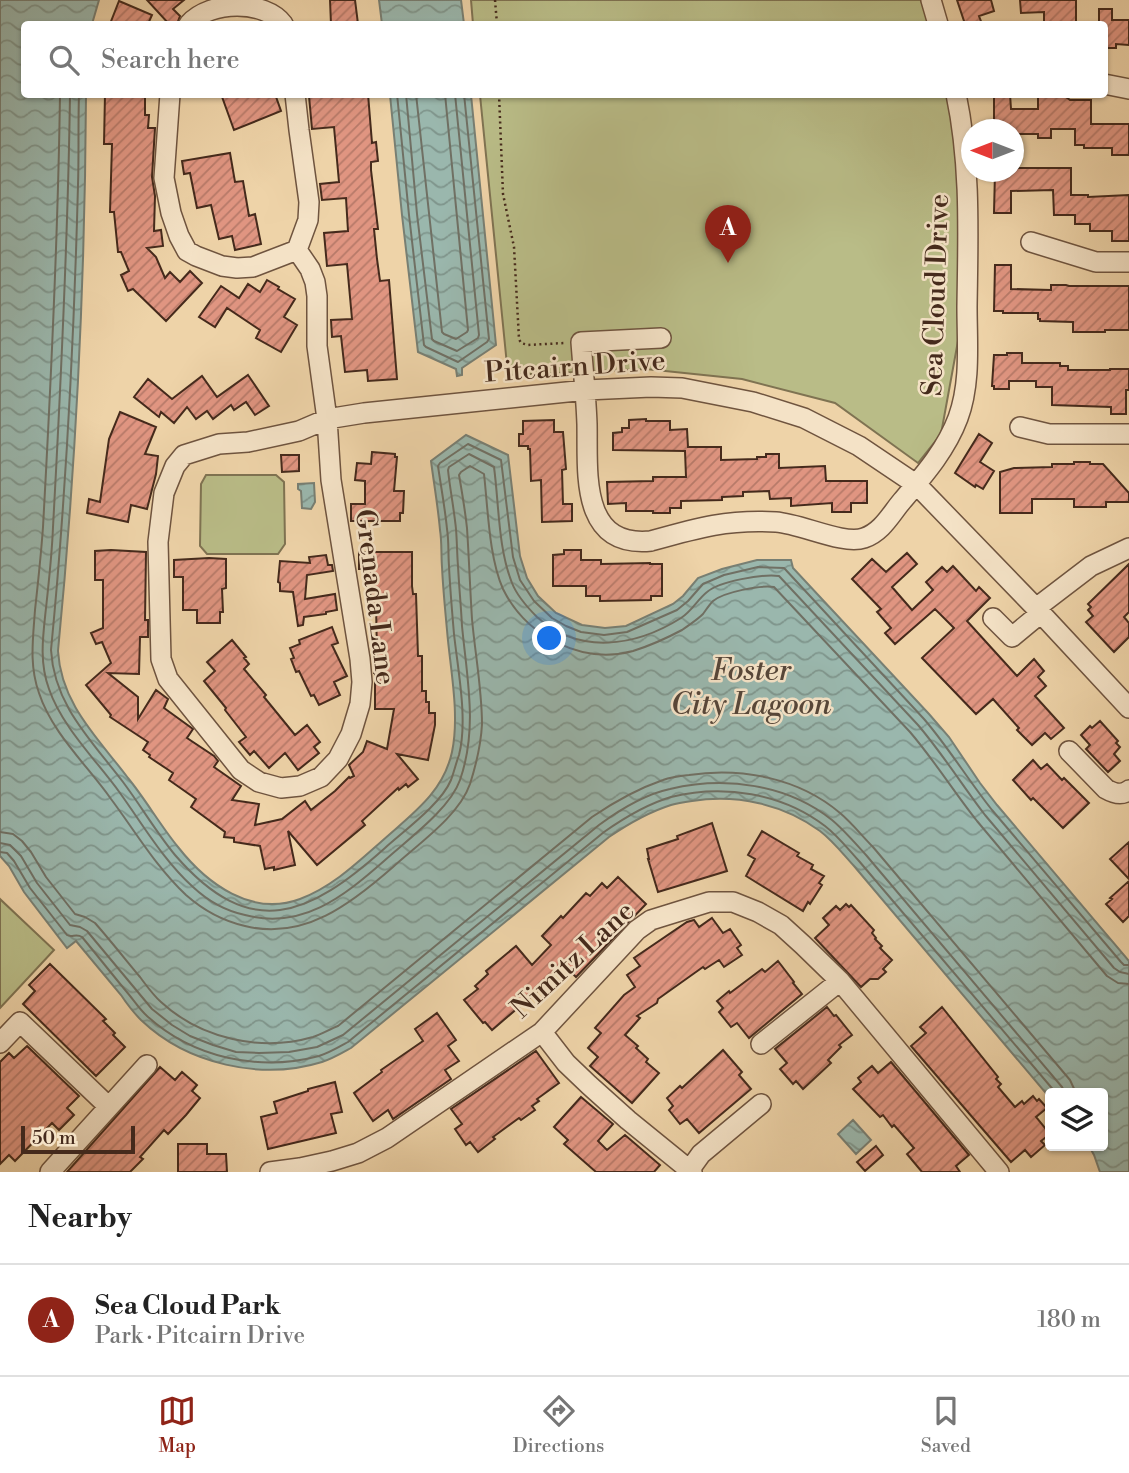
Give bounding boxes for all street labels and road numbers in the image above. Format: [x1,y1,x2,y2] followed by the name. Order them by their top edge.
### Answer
[915,193,957,397] street label: Sea Cloud Drive
[483,343,667,391] street label: Pitcairn Drive
[347,507,403,687] street label: Grenada Lane
[504,894,642,1026] street label: Nimitz Lane

